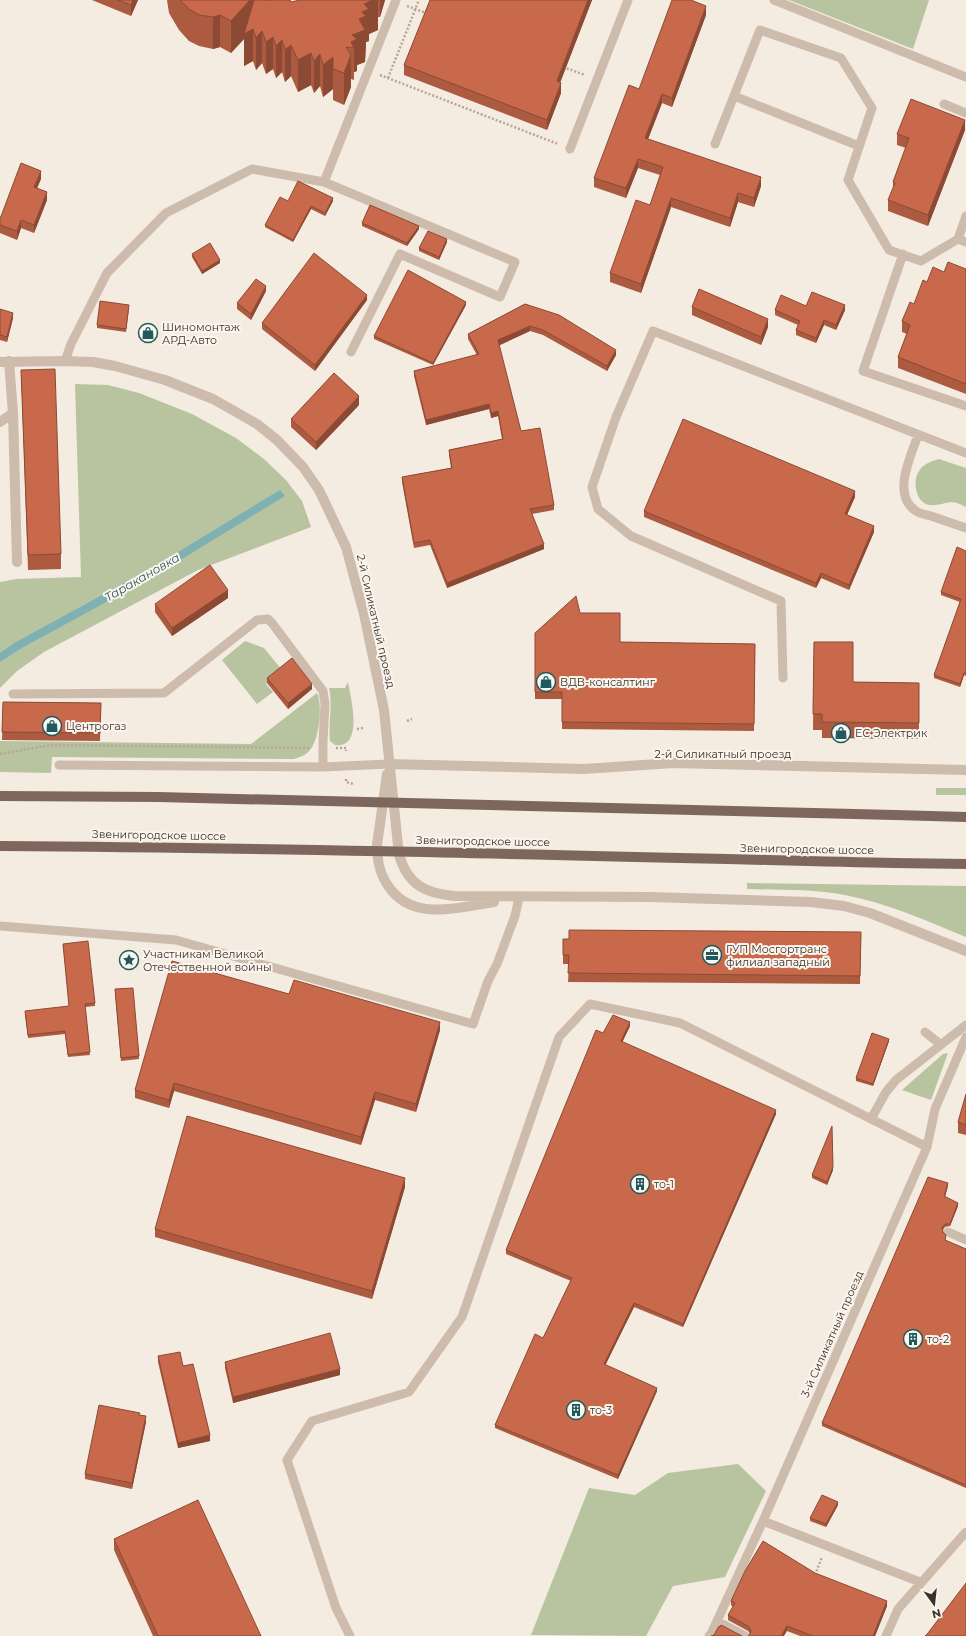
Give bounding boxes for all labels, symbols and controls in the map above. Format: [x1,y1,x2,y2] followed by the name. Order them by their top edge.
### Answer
[162,320,240,347] place label: Шиномонтаж АРД-Авто
[137,322,159,344] shop icon: Шиномонтаж АРД-Авто
[102,549,182,605] water label: Таракановка
[354,553,398,689] street label: 2-й Силикатный проезд
[535,671,557,693] shop icon: ВДВ-консалтинг
[560,675,656,689] place label: ВДВ-консалтинг
[41,715,63,737] shop icon: Центрогаз
[66,719,127,733] place label: Центрогаз
[830,722,852,744] shop icon: ЕС Электрик
[855,726,928,740] place label: ЕС Электрик
[655,747,791,761] street label: 2-й Силикатный проезд
[92,827,226,843] street label: Звенигородское шоссе
[416,833,550,849] street label: Звенигородское шоссе
[740,841,874,857] street label: Звенигородское шоссе
[726,942,830,969] place label: ГУП Мосгортранс филиал западный
[701,944,723,966] office icon: ГУП Мосгортранс филиал западный
[143,947,272,974] place label: Участникам Великой Отечественной войны
[118,949,140,971] place icon: Участникам Великой Отечественной войны
[629,1173,651,1195] building icon: то-1
[654,1177,674,1191] place label: то-1
[798,1269,866,1399] street label: 3-й Силикатный проезд
[902,1328,924,1350] building icon: то-2
[927,1332,949,1346] place label: то-2
[565,1399,587,1421] building icon: то-3
[590,1403,612,1417] place label: то-3
[914,1584,954,1624] north arrow
[930,1606,943,1622] text: N

